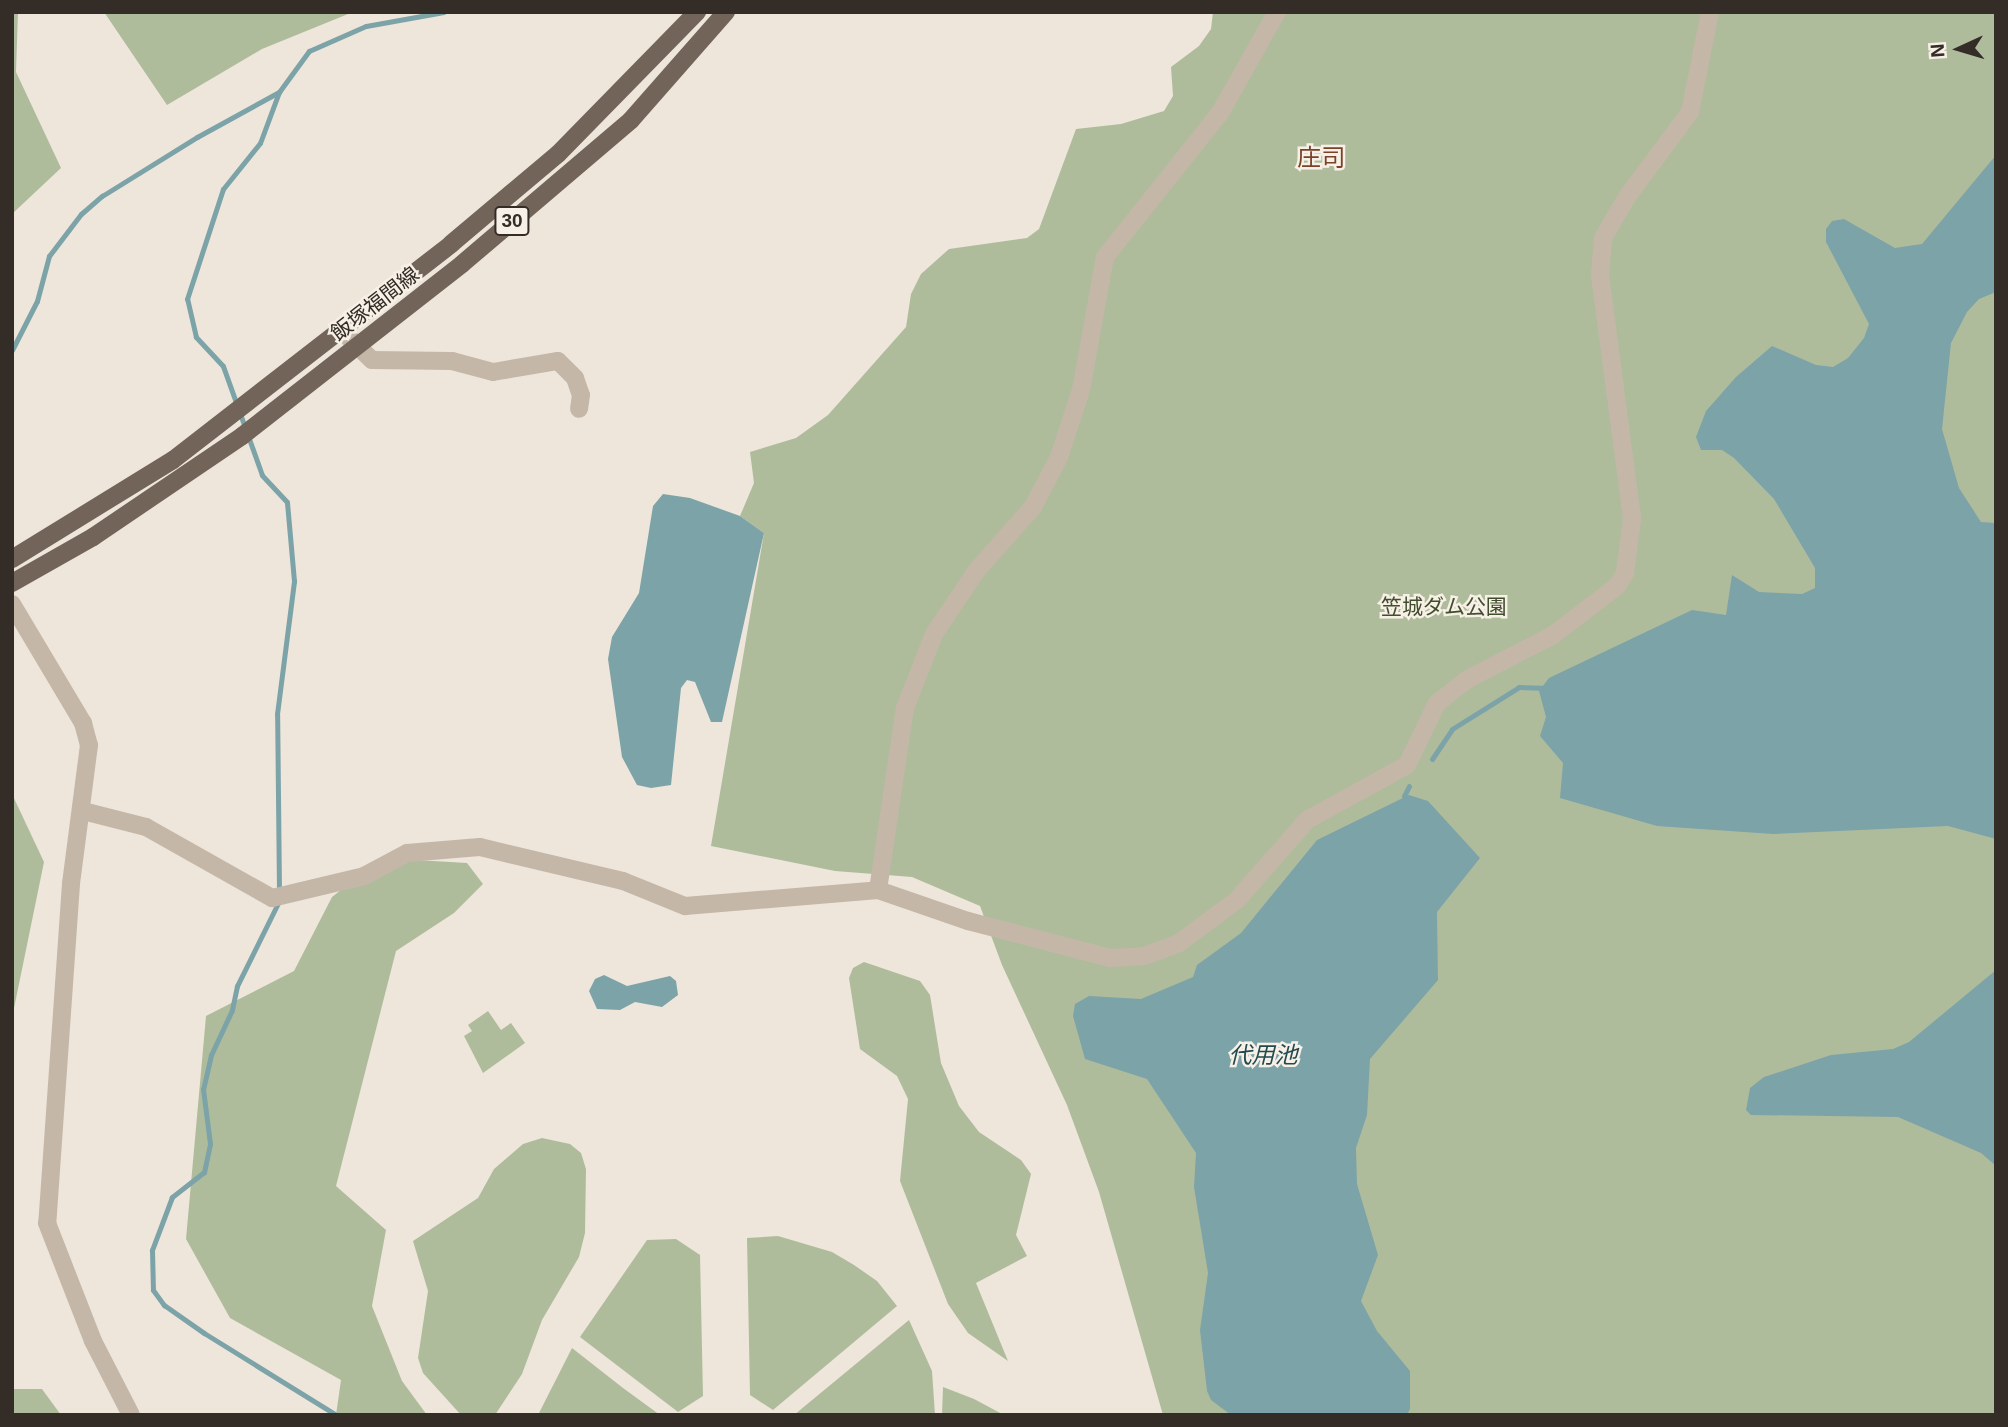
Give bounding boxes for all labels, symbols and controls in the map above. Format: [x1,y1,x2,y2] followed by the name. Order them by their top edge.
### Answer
[1924,14,1994,84] north arrow
[1927,43,1949,58] text: N
[1297,144,1345,172] district label: 庄司
[493,206,531,236] road number: 30
[326,262,424,346] street label: 飯塚福間線
[1381,594,1507,620] park label: 笠城ダム公園
[1229,1041,1297,1069] water label: 代用池

